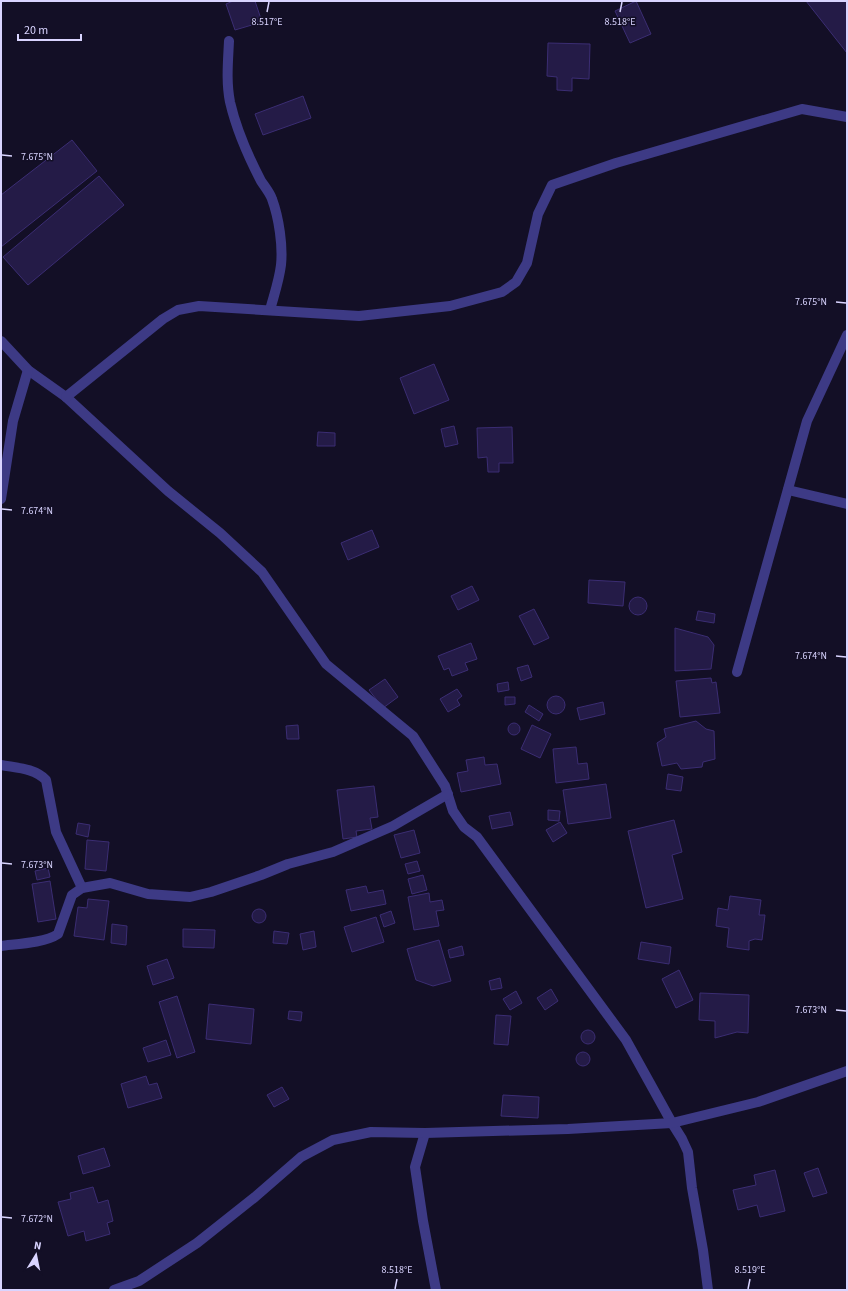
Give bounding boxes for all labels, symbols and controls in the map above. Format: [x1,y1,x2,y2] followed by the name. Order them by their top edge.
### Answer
[252,15,282,29] text: 8.517°E
[605,15,635,29] text: 8.518°E
[18,16,81,42] scale bar
[24,22,48,39] text: 20 m
[21,150,53,164] text: 7.675°N
[795,295,827,309] text: 7.675°N
[21,504,53,518] text: 7.674°N
[795,649,827,663] text: 7.674°N
[21,858,53,872] text: 7.673°N
[795,1003,827,1017] text: 7.673°N
[21,1212,53,1226] text: 7.672°N
[16,1235,56,1275] north arrow
[33,1238,43,1254] text: N
[382,1263,412,1277] text: 8.518°E
[735,1263,765,1277] text: 8.519°E

